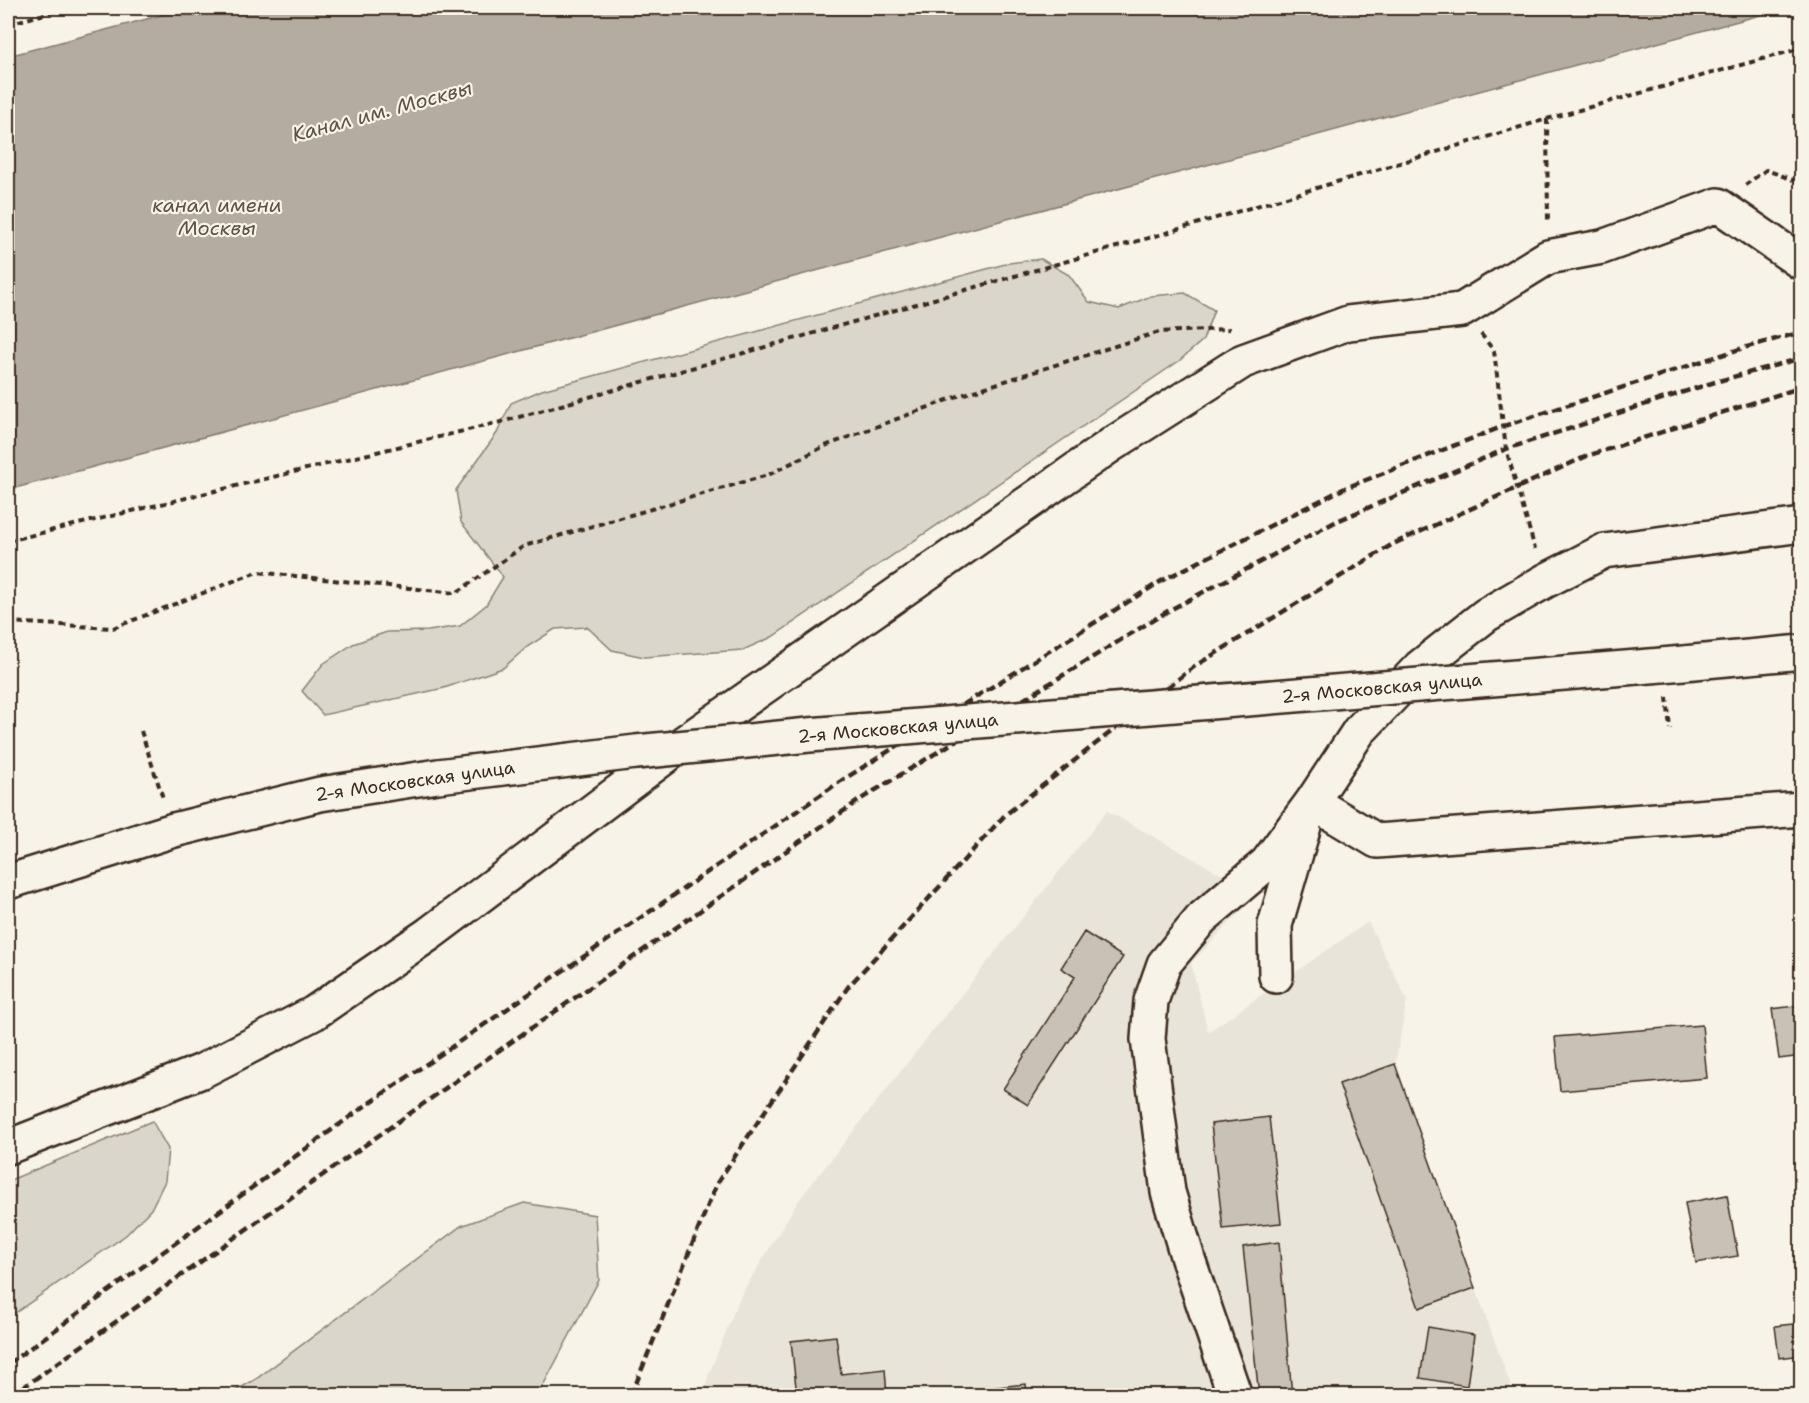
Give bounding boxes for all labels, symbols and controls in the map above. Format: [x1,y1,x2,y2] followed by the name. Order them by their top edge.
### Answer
[289,74,475,148] water label: Канал им. Москвы
[152,192,282,241] water label: канал имени Москвы
[1281,667,1483,709] street label: 2-я Московская улица
[797,707,999,749] street label: 2-я Московская улица
[314,755,516,807] street label: 2-я Московская улица

